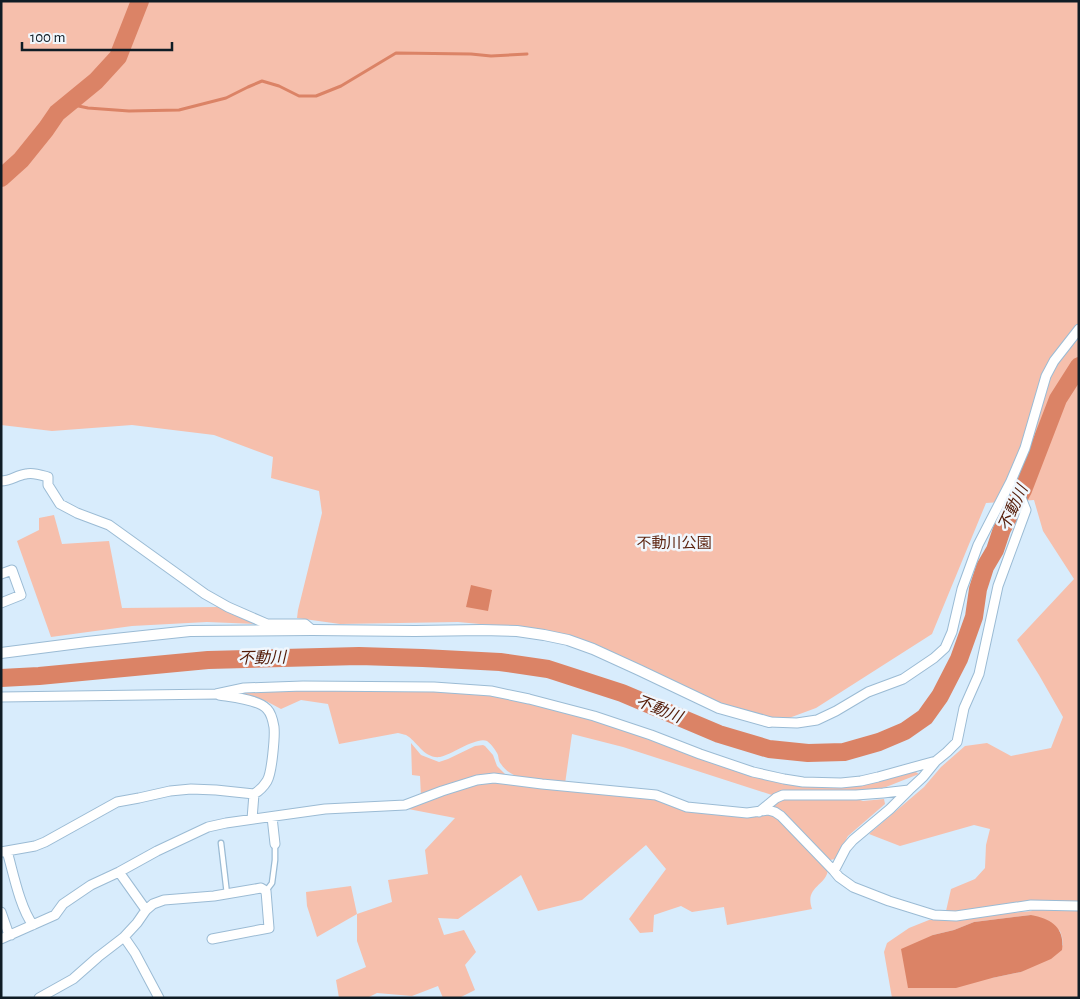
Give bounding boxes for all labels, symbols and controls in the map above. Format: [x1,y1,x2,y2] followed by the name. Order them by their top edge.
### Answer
[22,20,172,52] scale bar
[30,30,65,45] text: 100 m
[995,481,1031,533] water label: 不動川
[636,535,712,551] park label: 不動川公園
[238,649,288,666] water label: 不動川
[634,692,686,726] water label: 不動川

